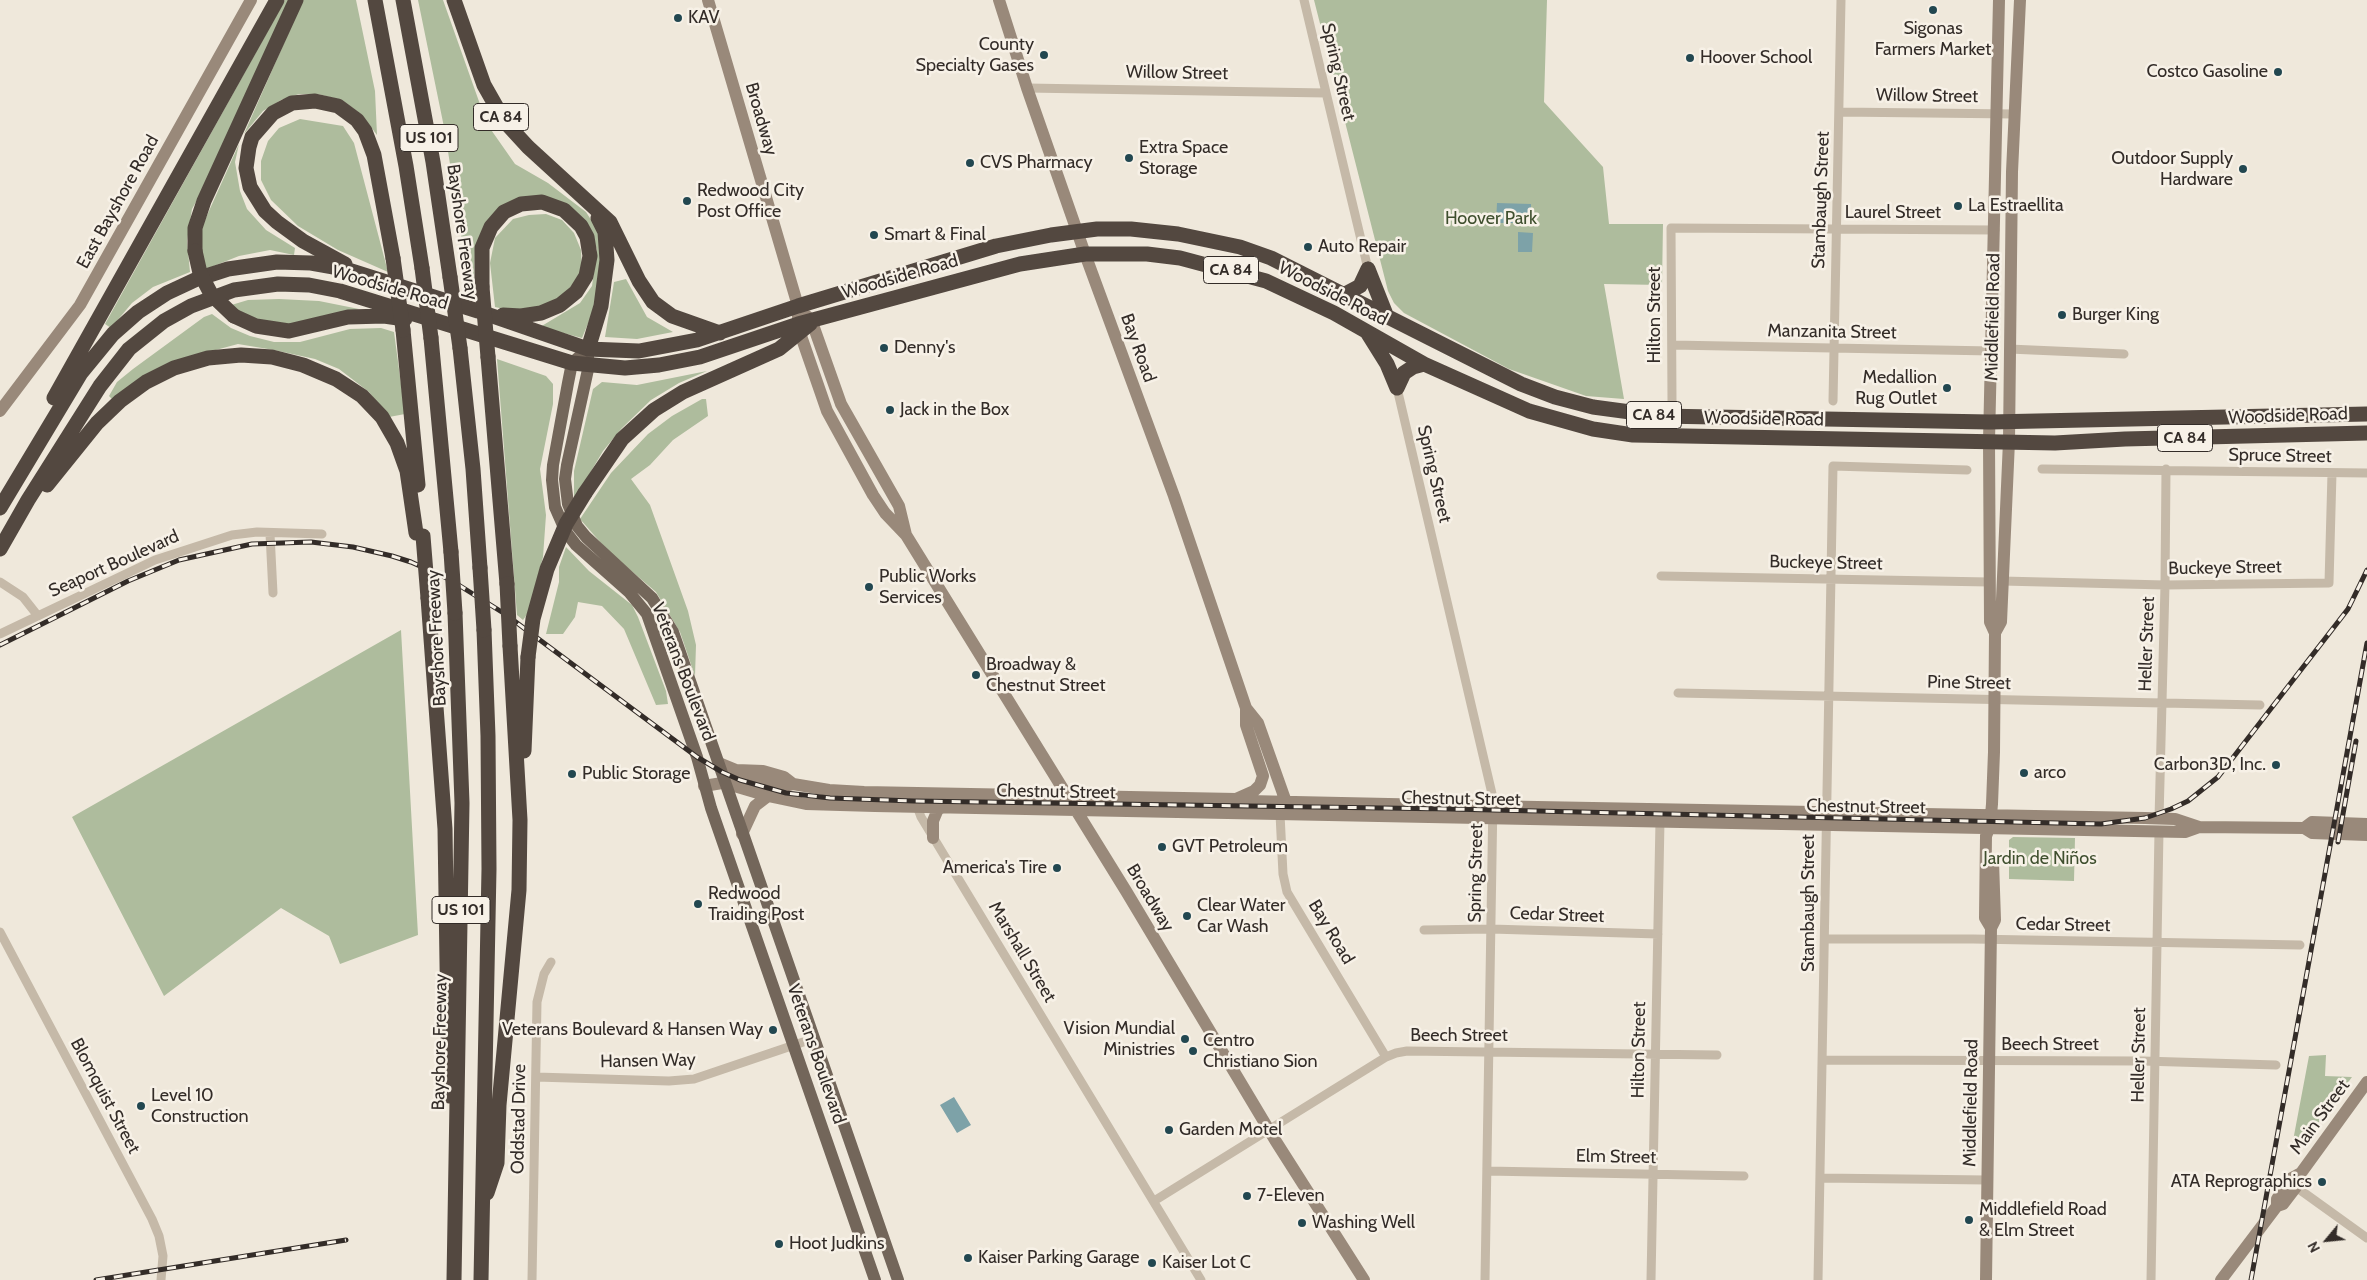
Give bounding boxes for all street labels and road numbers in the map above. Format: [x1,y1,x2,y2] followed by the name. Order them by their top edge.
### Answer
[1316,21,1360,123] street label: Spring Street
[1126,61,1228,85] street label: Willow Street
[740,80,782,158] street label: Broadway
[1876,84,1978,108] street label: Willow Street
[474,104,528,130] road number: CA 84
[400,125,458,152] road number: US 101
[1808,131,1834,269] street label: Stambaugh Street
[72,132,164,272] street label: East Bayshore Road
[442,163,482,301] street label: Bayshore Freeway
[1845,202,1941,224] street label: Laurel Street
[840,250,960,304] street label: Woodside Road
[1981,253,2005,381] street label: Middlefield Road
[1204,256,1258,284] road number: CA 84
[1275,257,1391,331] street label: Woodside Road
[330,261,450,315] street label: Woodside Road
[1644,267,1666,363] street label: Hilton Street
[1116,311,1160,385] street label: Bay Road
[1767,320,1897,344] street label: Manzanita Street
[1626,402,1682,428] road number: CA 84
[2228,403,2348,429] street label: Woodside Road
[1704,407,1824,431] street label: Woodside Road
[1412,423,1456,525] street label: Spring Street
[2158,424,2212,452] road number: CA 84
[2228,444,2332,468] street label: Spruce Street
[46,526,182,602] street label: Seaport Boulevard
[1769,551,1883,575] street label: Buckeye Street
[2168,556,2282,580] street label: Buckeye Street
[423,569,451,707] street label: Bayshore Freeway
[2135,596,2159,692] street label: Heller Street
[647,600,719,744] street label: Veterans Boulevard
[1927,671,2011,695] street label: Pine Street
[996,780,1116,804] street label: Chestnut Street
[1401,787,1521,811] street label: Chestnut Street
[1806,795,1926,819] street label: Chestnut Street
[1464,823,1488,923] street label: Spring Street
[1798,834,1820,972] street label: Stambaugh Street
[1121,860,1179,936] street label: Broadway
[432,896,490,924] road number: US 101
[1303,896,1359,968] street label: Bay Road
[984,898,1060,1006] street label: Marshall Street
[1509,903,1605,927] street label: Cedar Street
[2015,913,2111,937] street label: Cedar Street
[428,973,452,1111] street label: Bayshore Freeway
[782,981,850,1127] street label: Veterans Boulevard
[1627,1001,1651,1099] street label: Hilton Street
[2127,1007,2151,1103] street label: Heller Street
[1410,1025,1508,1047] street label: Beech Street
[2001,1034,2099,1056] street label: Beech Street
[66,1035,144,1157] street label: Blomquist Street
[1959,1039,1983,1167] street label: Middlefield Road
[600,1049,696,1073] street label: Hansen Way
[507,1064,531,1174] street label: Oddstad Drive
[2286,1075,2354,1159] street label: Main Street
[1576,1146,1656,1168] street label: Elm Street

